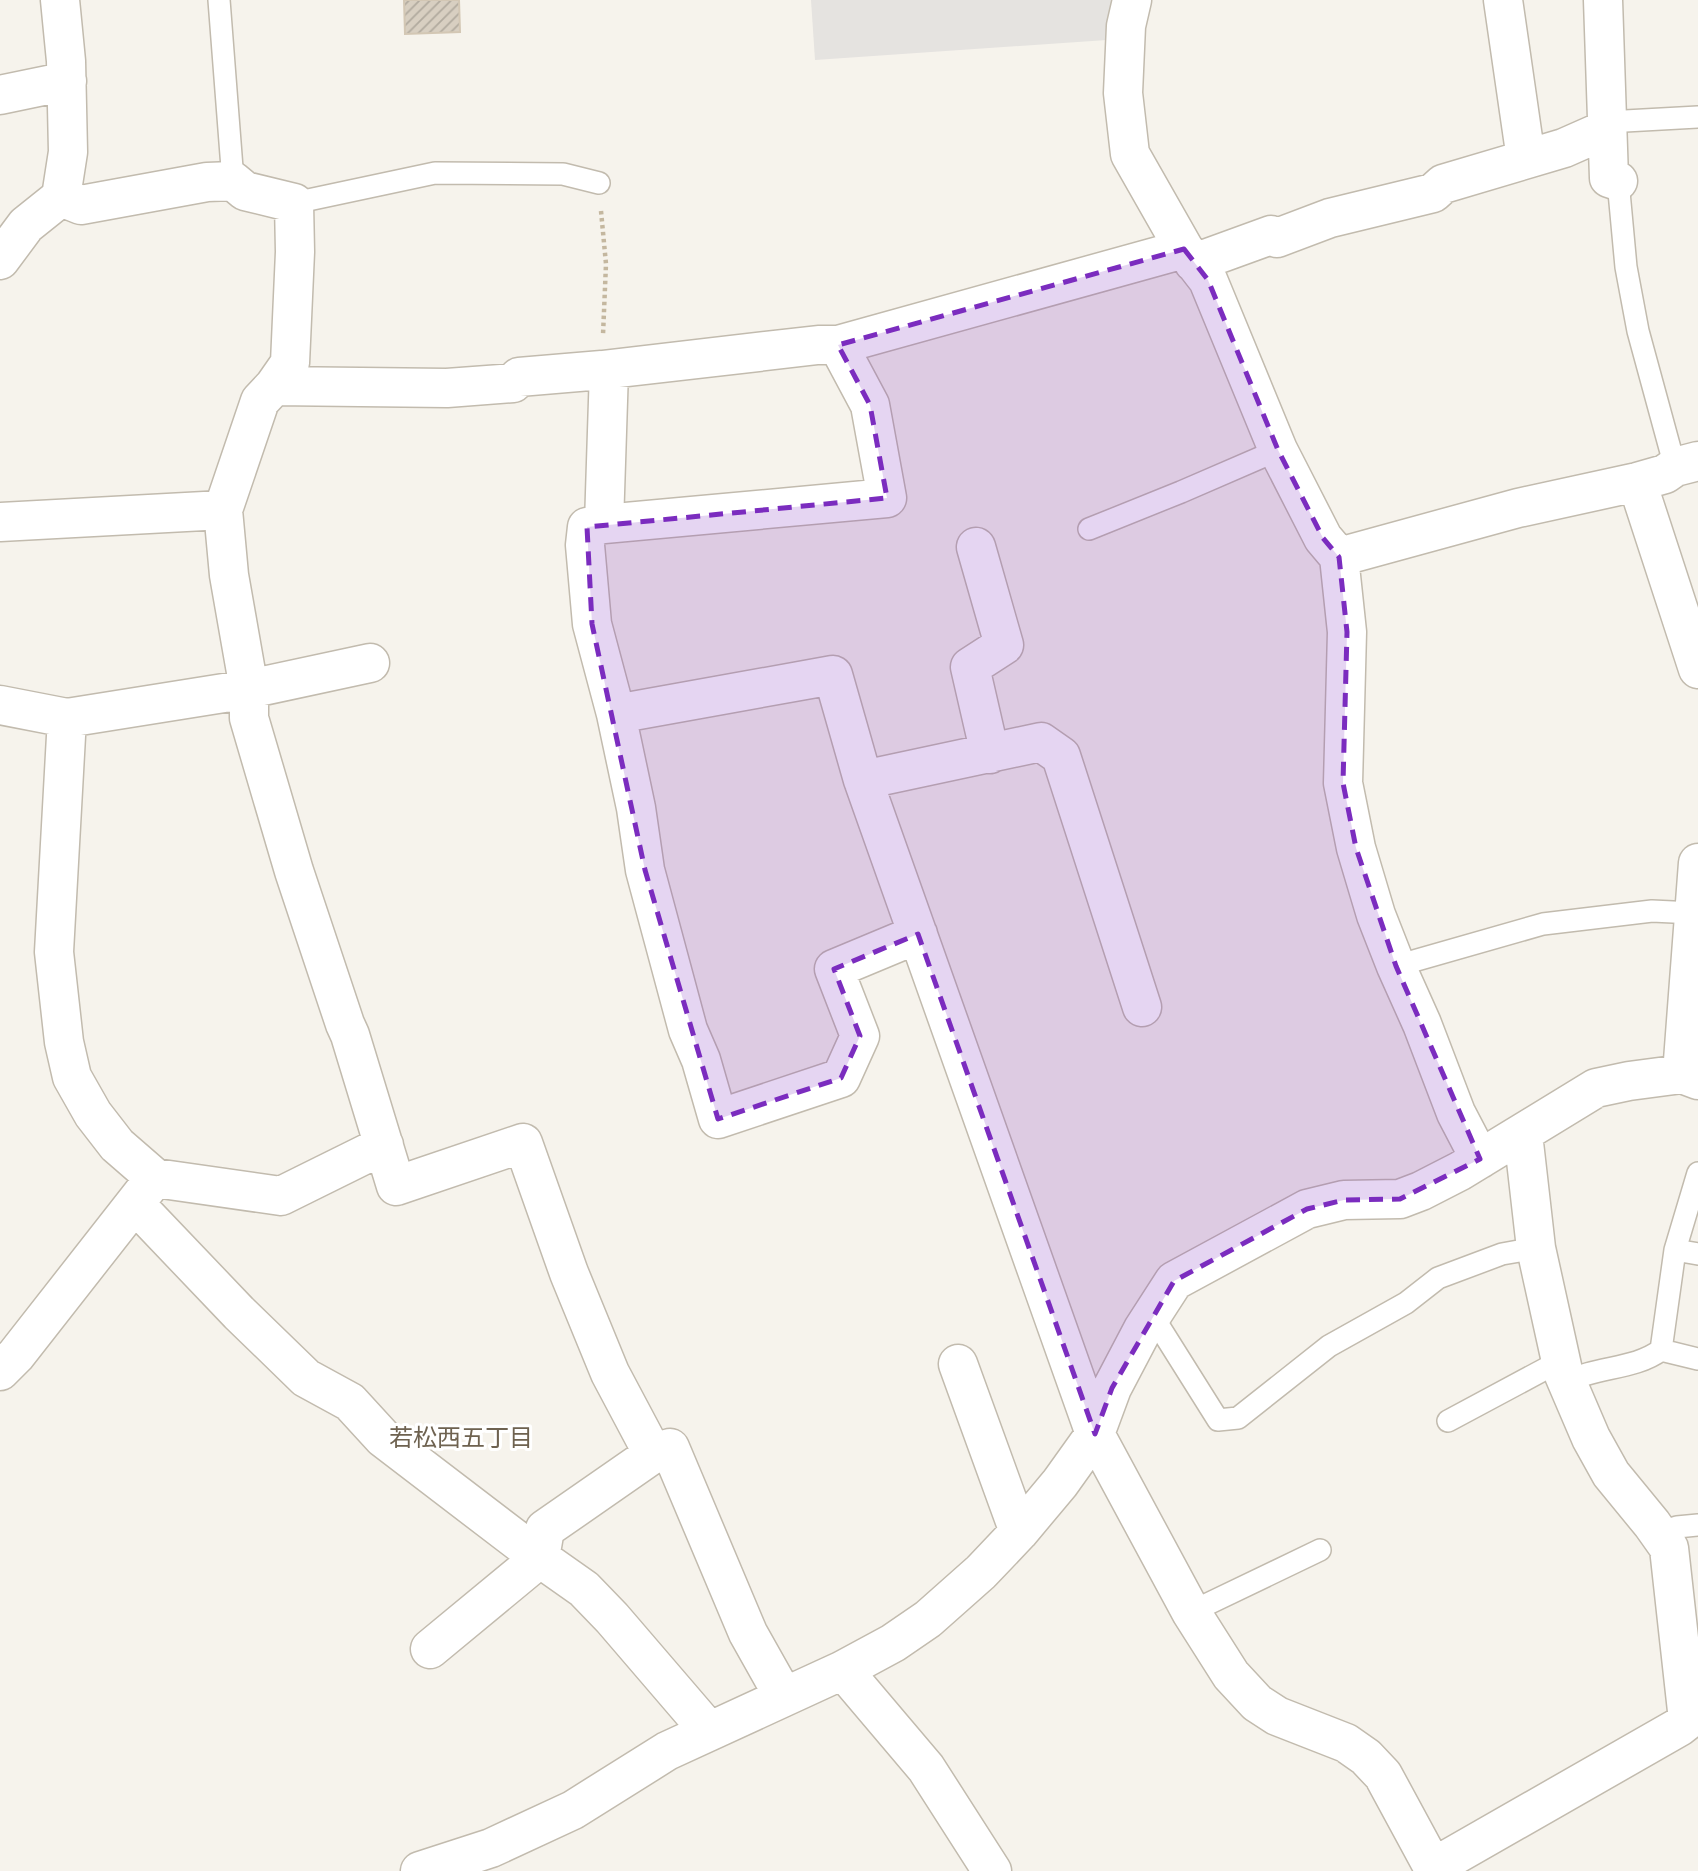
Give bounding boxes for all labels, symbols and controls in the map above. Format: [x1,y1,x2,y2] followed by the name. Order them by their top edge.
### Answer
[389,1422,533,1453] district label: 若松西五丁目

